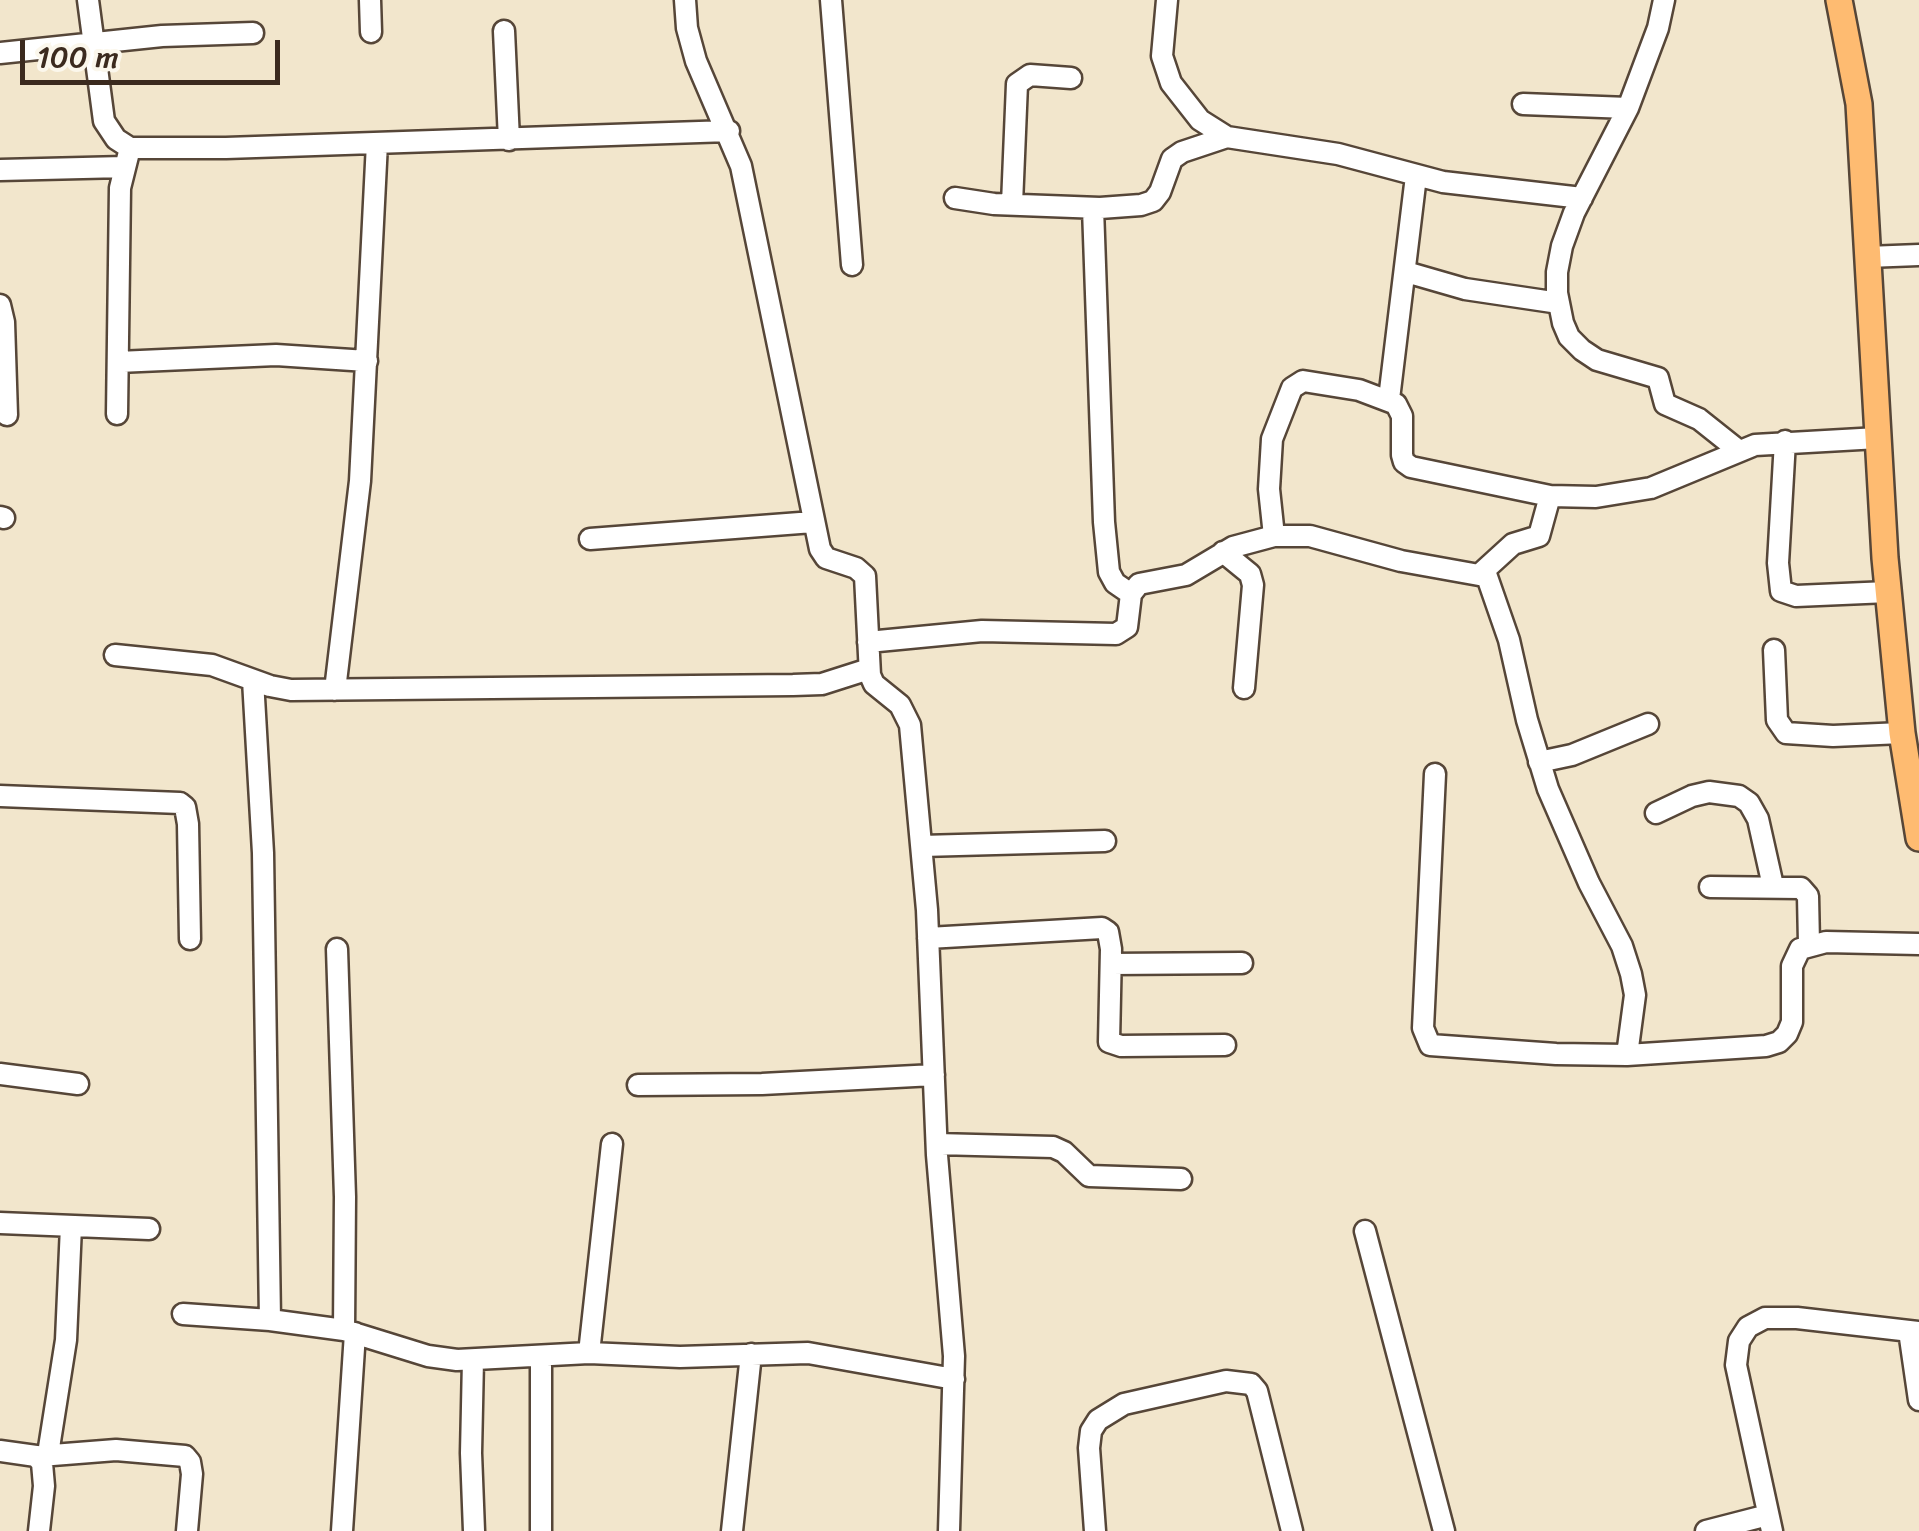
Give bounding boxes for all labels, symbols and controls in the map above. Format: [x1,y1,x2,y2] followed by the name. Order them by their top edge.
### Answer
[25,20,285,82] scale bar
[37,30,119,84] text: 100 m

